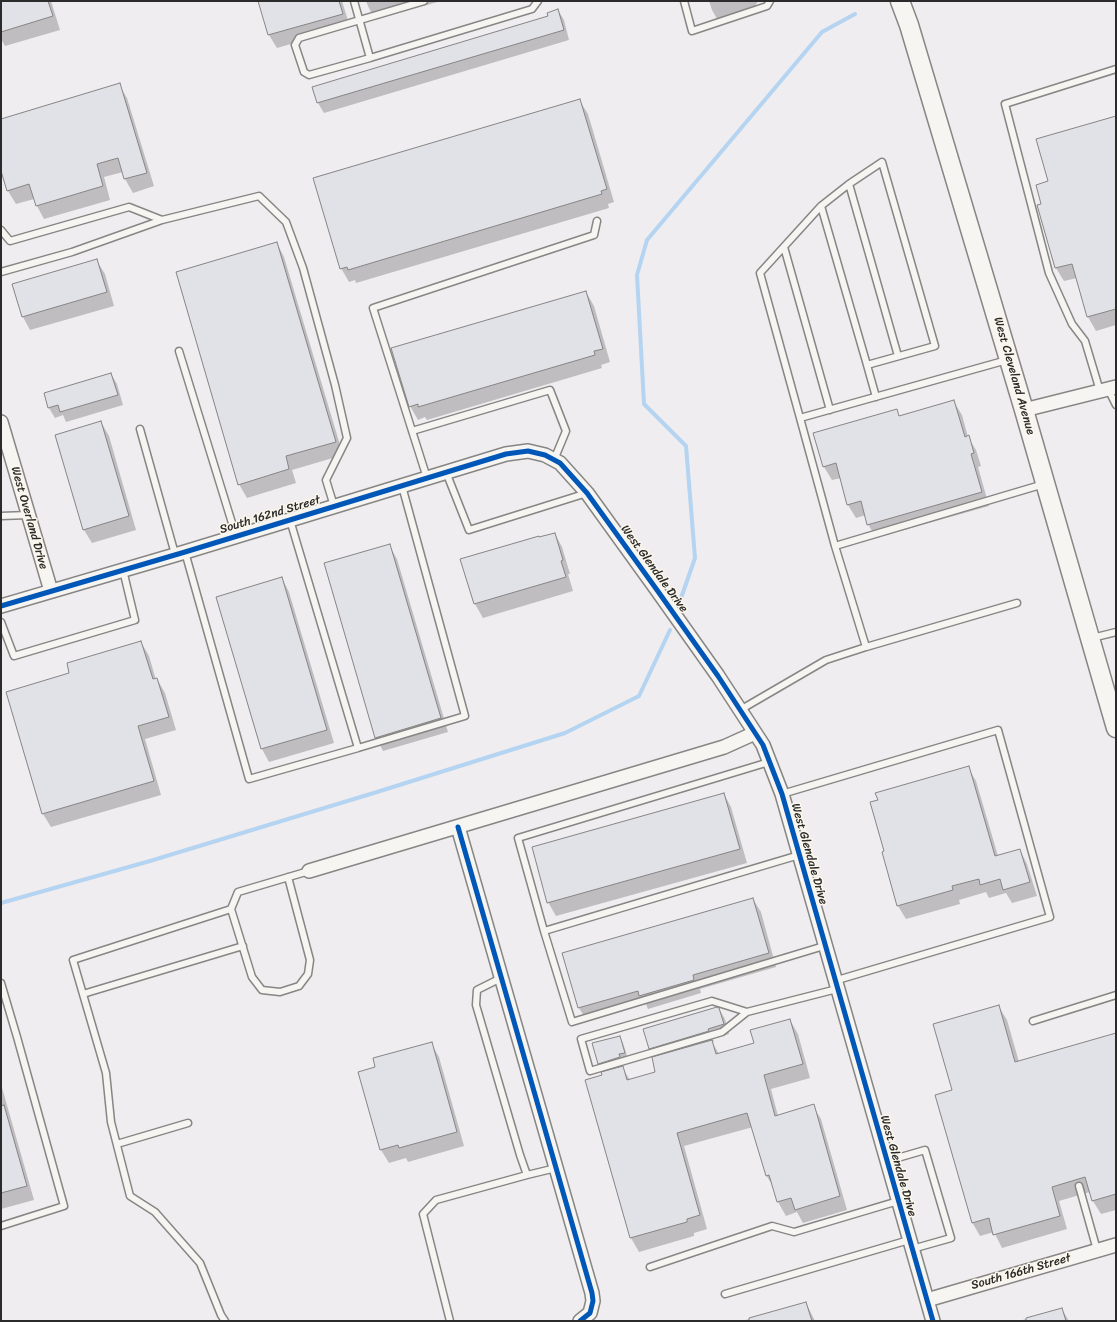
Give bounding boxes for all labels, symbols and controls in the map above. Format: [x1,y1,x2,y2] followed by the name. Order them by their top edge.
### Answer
[990,315,1038,437] street label: West Cleveland Avenue
[7,465,51,571] street label: West Overland Drive
[218,493,322,537] street label: South 162nd Street
[617,522,691,616] street label: West Glendale Drive
[788,802,830,906] street label: West Glendale Drive
[877,1114,919,1218] street label: West Glendale Drive
[970,1251,1072,1293] street label: South 166th Street

